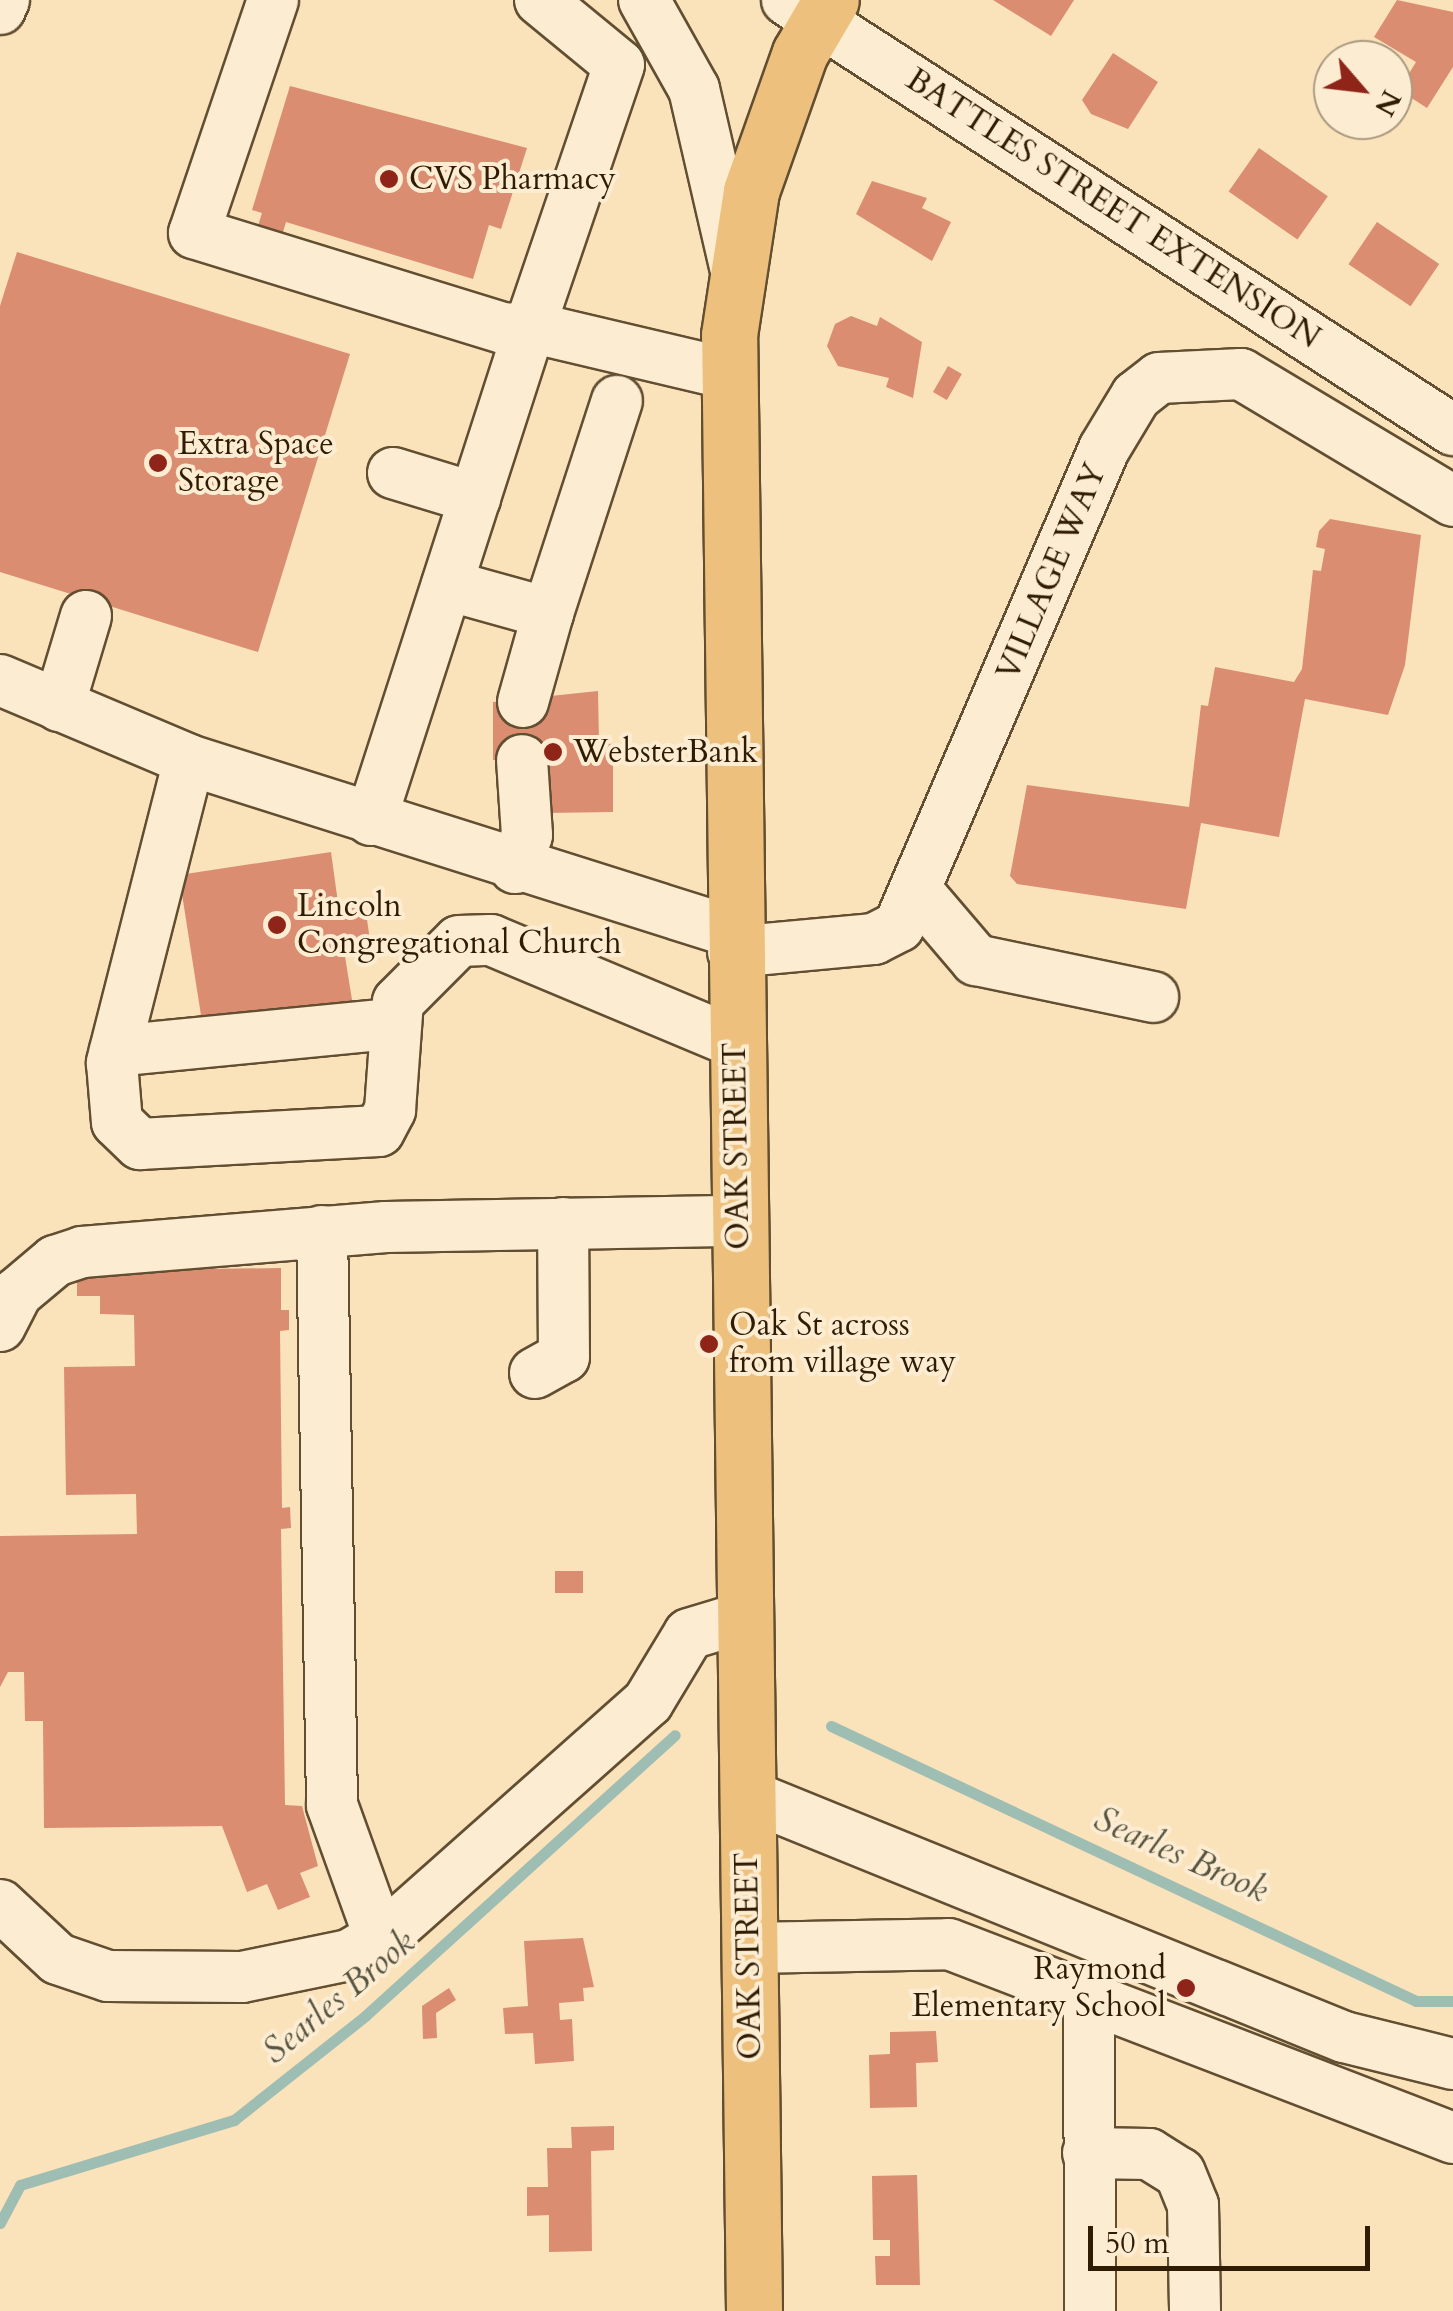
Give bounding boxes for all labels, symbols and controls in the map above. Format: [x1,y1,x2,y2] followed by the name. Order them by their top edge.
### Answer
[1313,40,1413,140] north arrow
[899,61,1327,357] street label: BATTLES STREET EXTENSION
[1365,83,1410,123] text: N
[409,160,616,198] place label: CVS Pharmacy
[378,168,400,190] marker: CVS Pharmacy
[178,426,334,501] place label: Extra Space Storage
[147,452,169,474] marker: Extra Space Storage
[989,458,1115,686] street label: VILLAGE WAY
[573,733,758,771] place label: WebsterBank
[542,741,564,763] marker: WebsterBank
[297,888,621,963] place label: Lincoln Congregational Church
[266,914,288,936] marker: Lincoln Congregational Church
[716,1042,758,1250] street label: OAK STREET
[729,1307,956,1382] place label: Oak St across from village way
[698,1333,720,1355] marker: Oak St across from village way
[1088,1798,1274,1912] water label: Searles Brook
[728,1852,770,2060] street label: OAK STREET
[254,1921,424,2073] water label: Searles Brook
[912,1951,1166,2026] place label: Raymond Elementary School
[1175,1977,1197,1999] marker: Raymond Elementary School
[1093,2206,1376,2268] scale bar
[1105,2223,1169,2264] text: 50 m

